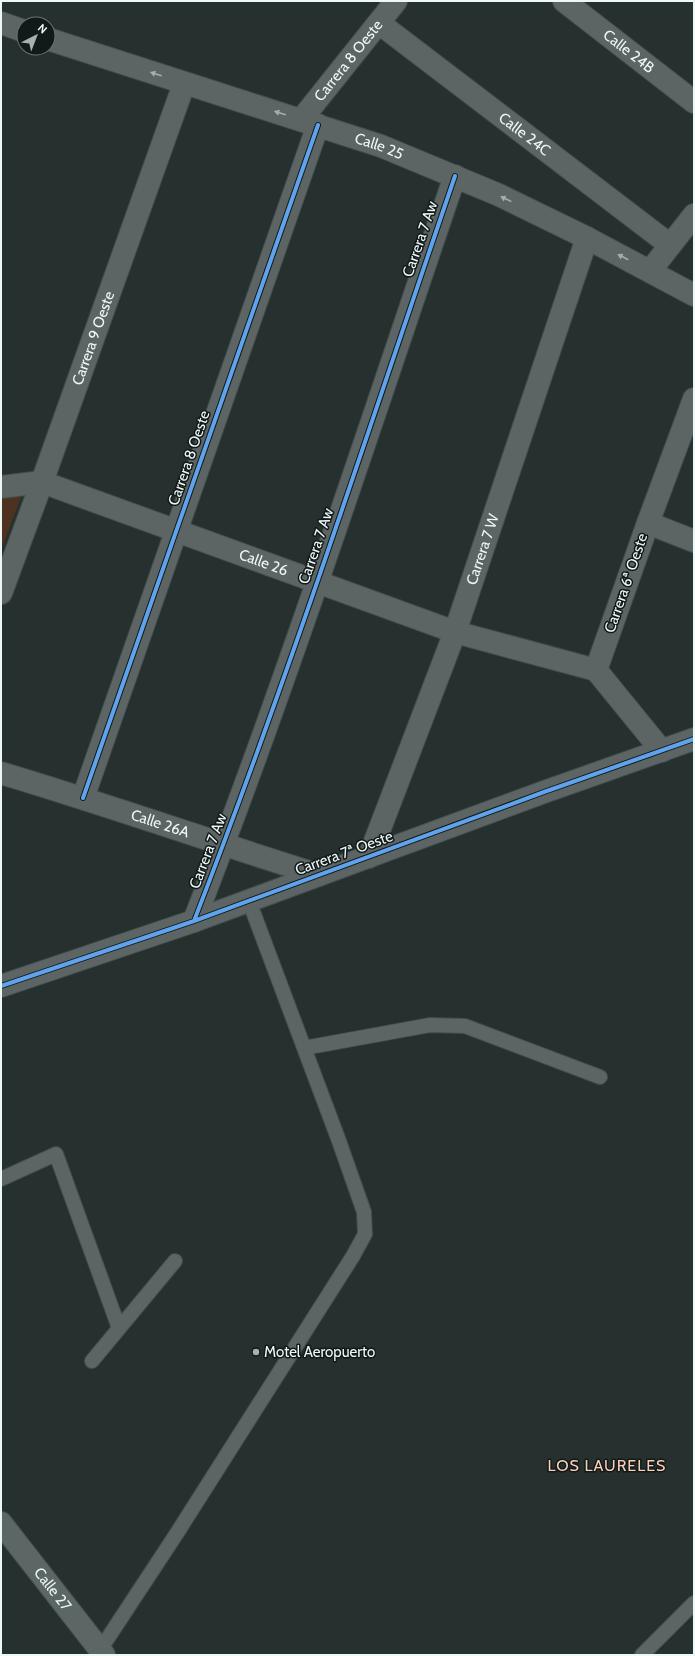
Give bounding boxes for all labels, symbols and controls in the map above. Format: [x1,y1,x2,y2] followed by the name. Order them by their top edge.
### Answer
[16,16,56,56] north arrow
[310,16,387,105] street label: Carrera 8 Oeste
[35,21,50,36] text: N
[600,26,658,77] street label: Calle 24B
[150,71,162,77] one-way arrow
[495,109,554,159] street label: Calle 24C
[274,110,286,116] one-way arrow
[353,129,406,163] street label: Calle 25
[501,196,512,202] one-way arrow
[399,198,441,279] street label: Carrera 7 Aw
[617,253,628,260] one-way arrow
[68,288,118,388] street label: Carrera 9 Oeste
[164,408,214,508] street label: Carrera 8 Oeste
[295,505,337,586] street label: Carrera 7 Aw
[462,511,503,587] street label: Carrera 7 W
[601,531,652,635] street label: Carrera 6ª Oeste
[237,545,291,580] street label: Calle 26
[129,806,192,842] street label: Calle 26A
[185,811,231,891] street label: Carrera 7 Aw
[293,827,396,879] street label: Carrera 7ª Oeste
[264,1343,375,1361] place label: Motel Aeropuerto
[251,1347,261,1357] marker: Motel Aeropuerto
[548,1456,666,1475] district label: LOS LAURELES
[30,1564,75,1615] street label: Calle 27

